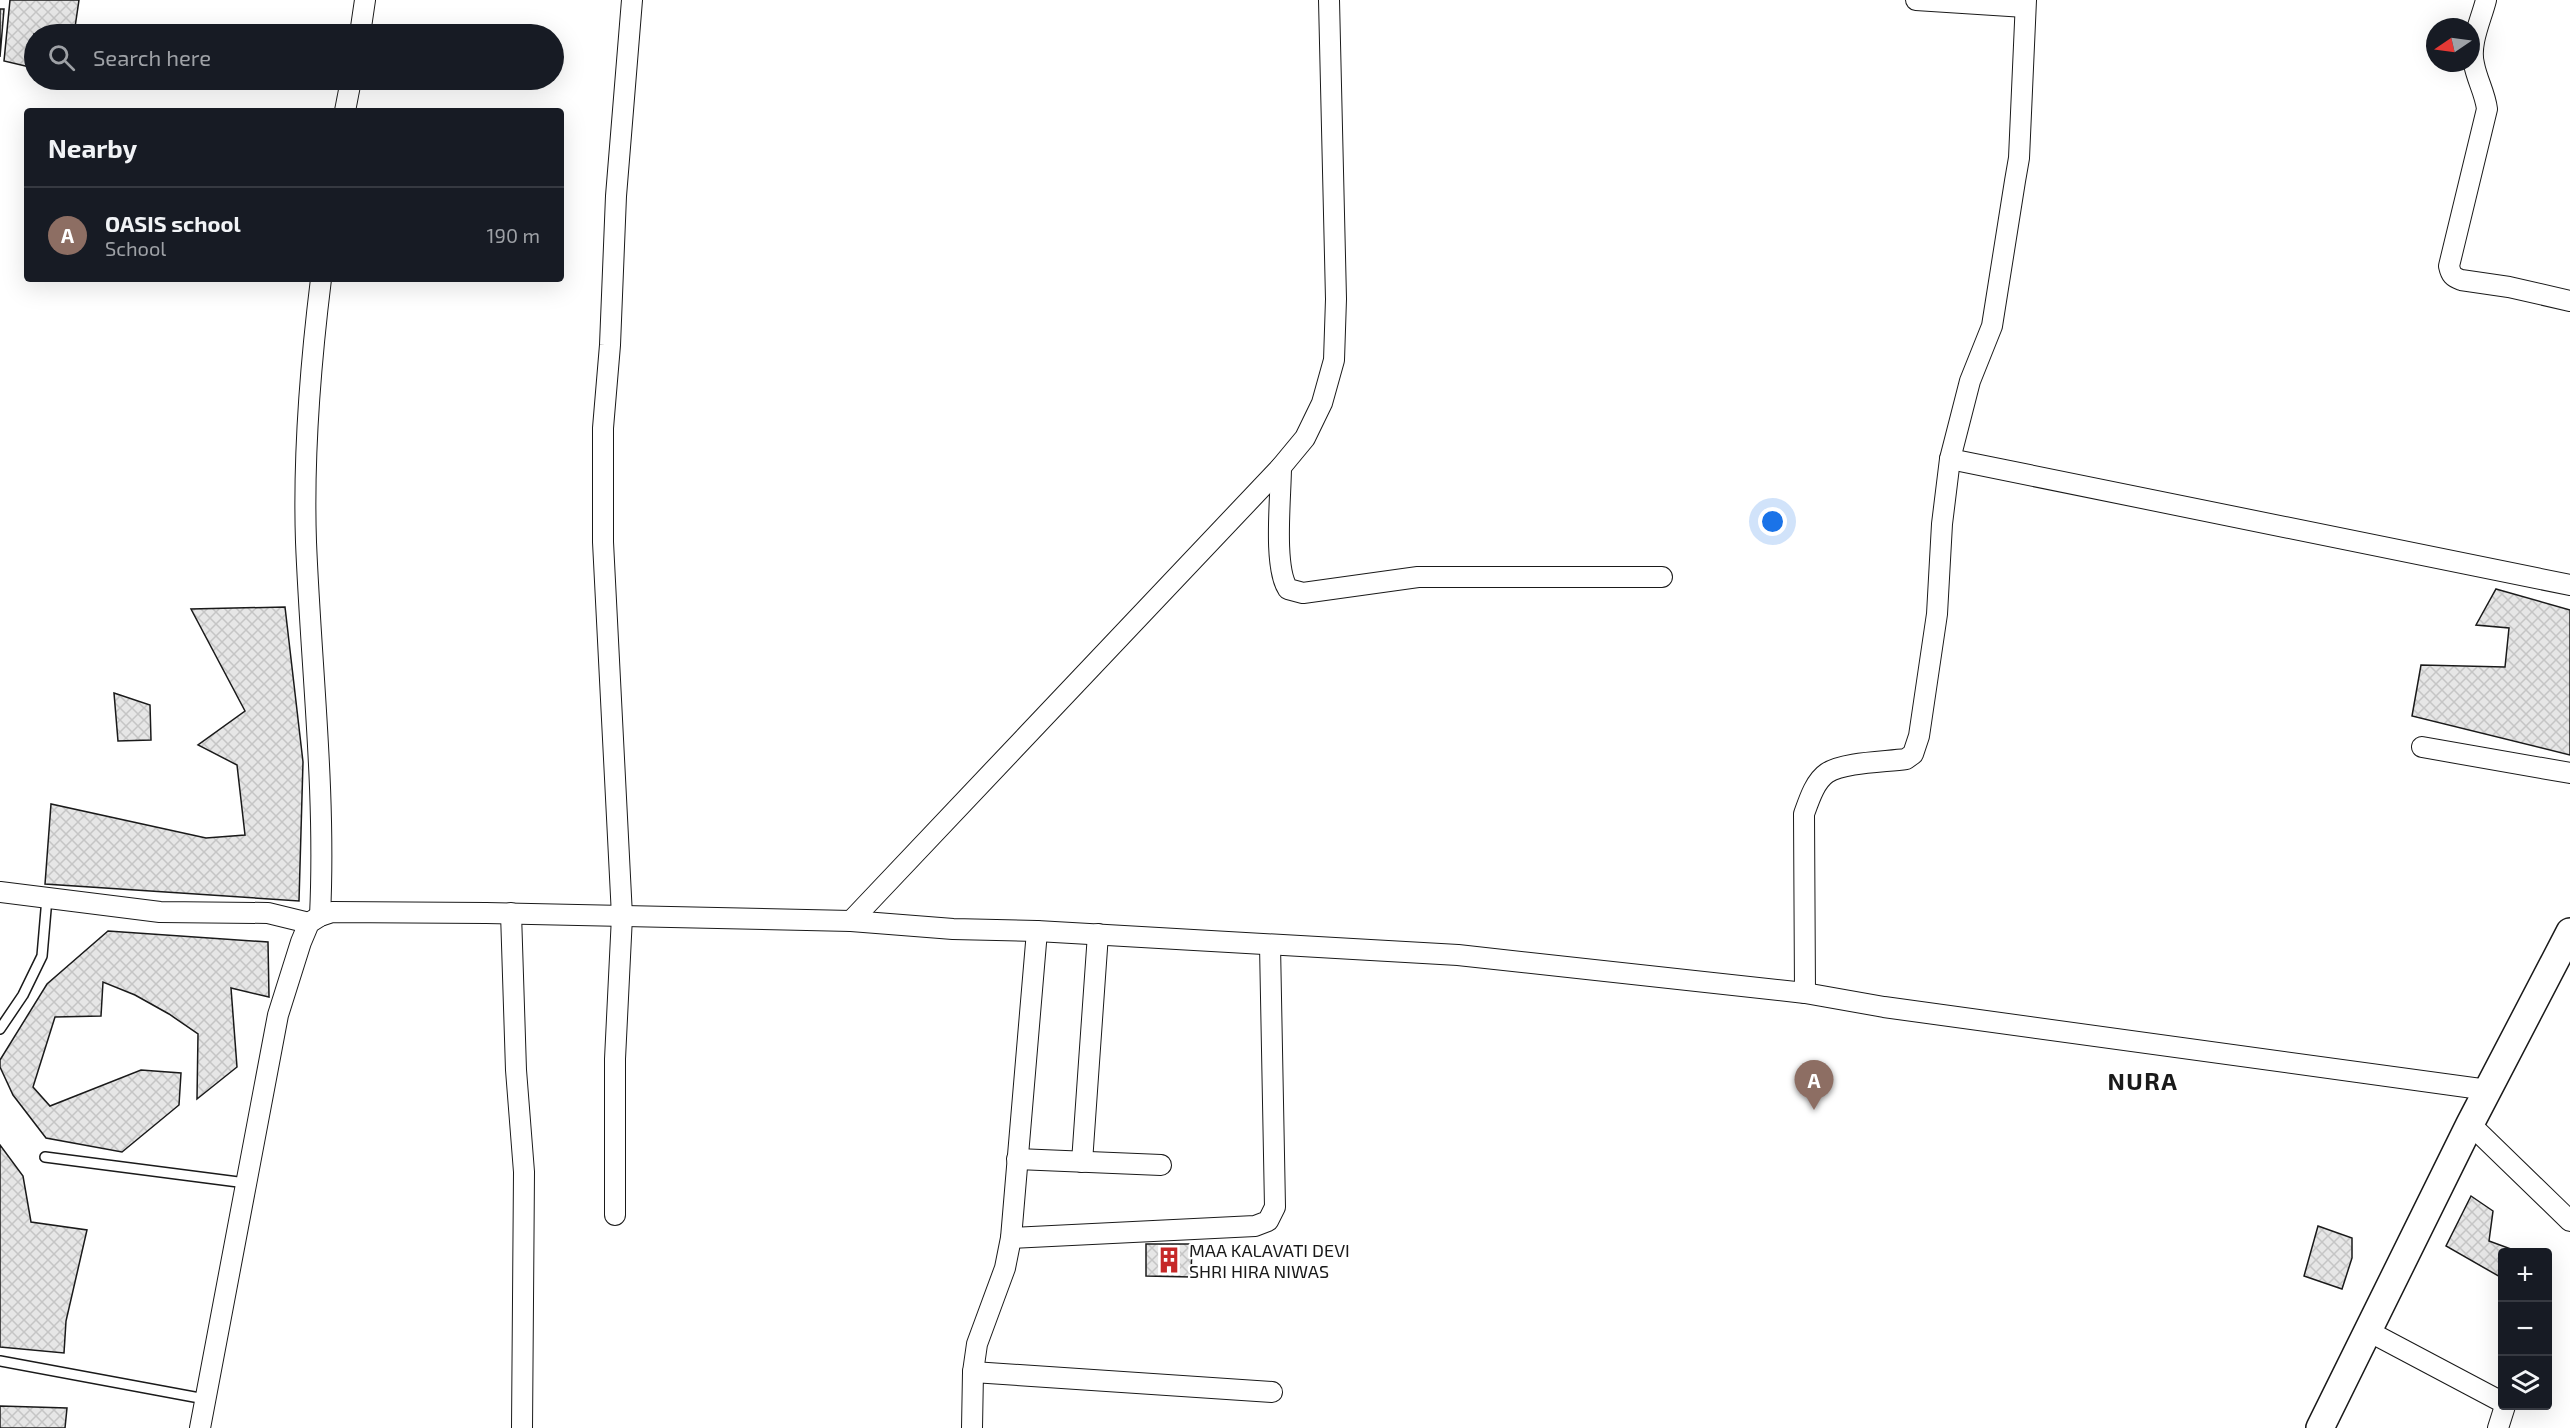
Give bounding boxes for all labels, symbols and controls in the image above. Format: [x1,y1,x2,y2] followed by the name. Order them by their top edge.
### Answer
[2426,18,2480,72] north arrow
[24,24,564,90] search box
[45,41,78,74] icon: search
[93,44,211,70] text: Search here
[48,132,137,163] text: Nearby
[105,210,241,236] text: OASIS school
[61,223,74,247] text: A
[487,223,540,247] text: 190 m
[105,236,166,260] text: School
[1758,507,1787,536] your location
[1794,1060,1834,1110] pin: A
[2108,1066,2179,1095] district label: NURA
[1189,1239,1350,1282] place label: MAA KALAVATI DEVI SHRI HIRA NIWAS
[1154,1245,1184,1275] building icon: MAA KALAVATI DEVI SHRI HIRA NIWAS
[2498,1248,2552,1410] map controls
[2498,1248,2552,1302] button: +
[2498,1302,2552,1356] button: −
[2498,1356,2552,1410] button: layers

